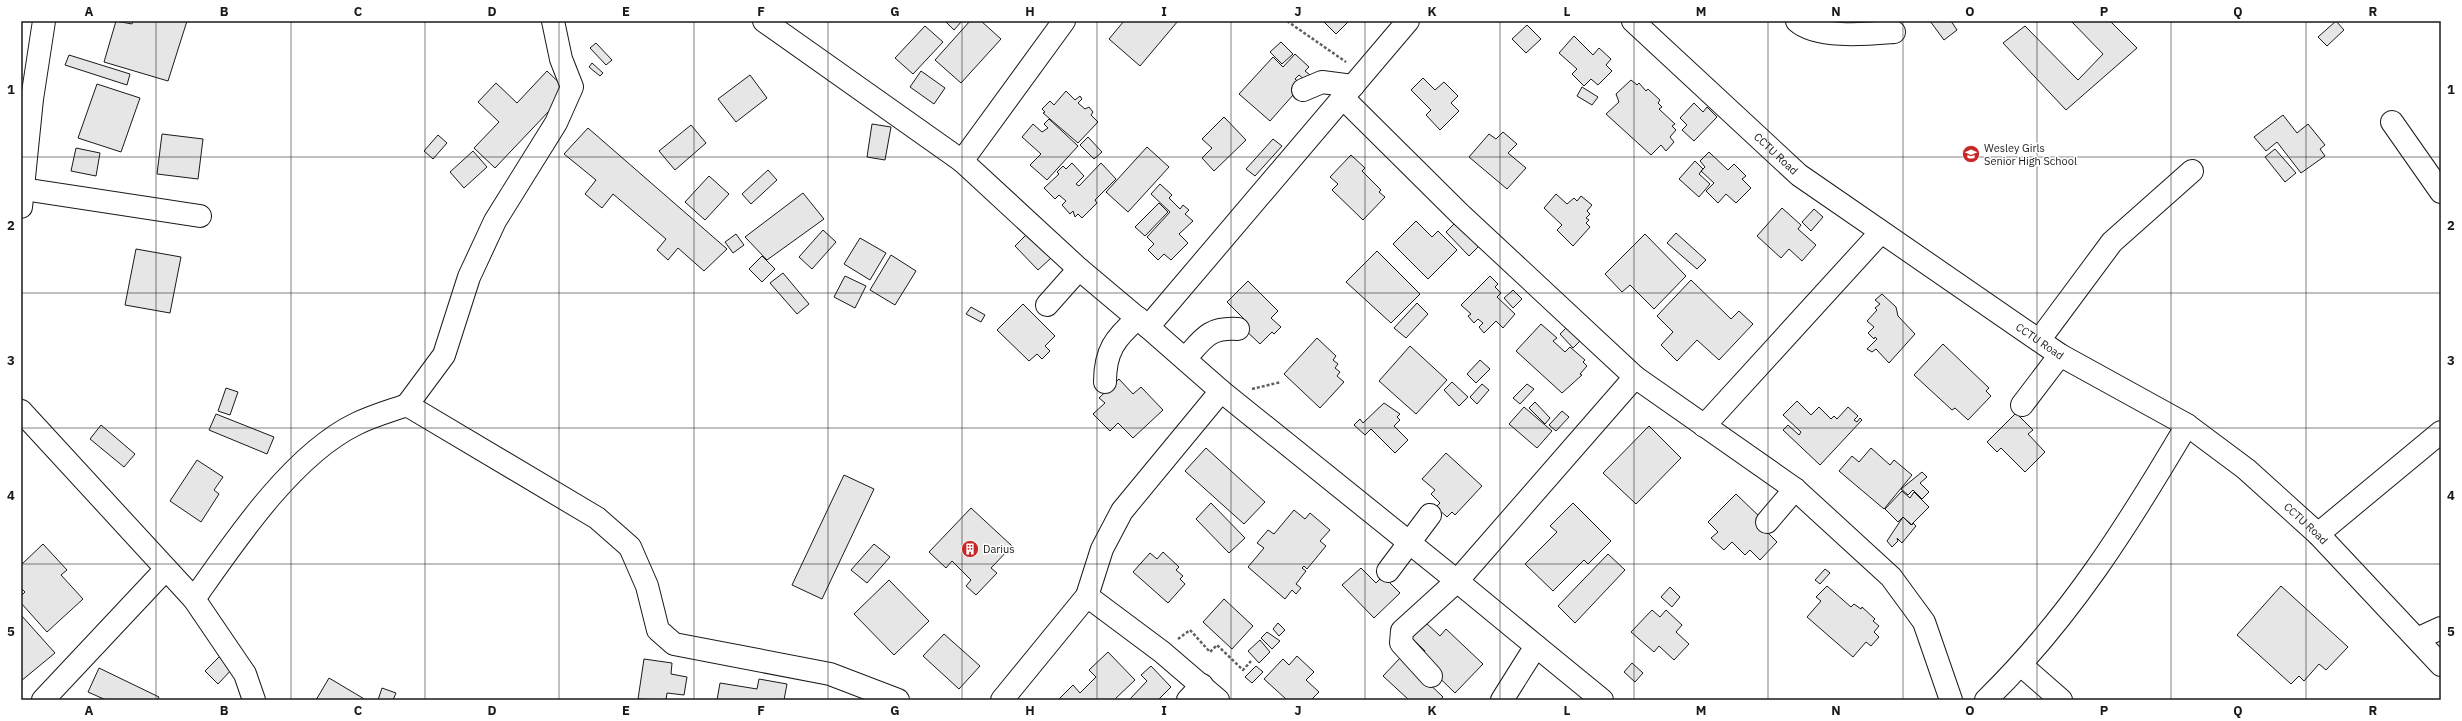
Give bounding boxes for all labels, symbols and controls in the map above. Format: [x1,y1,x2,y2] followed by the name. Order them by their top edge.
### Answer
[85,3,94,20] text: A
[220,3,229,20] text: B
[354,3,363,20] text: C
[487,3,497,20] text: D
[622,3,630,20] text: E
[757,3,765,20] text: F
[890,3,900,20] text: G
[1025,3,1035,20] text: H
[1161,3,1167,20] text: I
[1294,3,1302,20] text: J
[1427,3,1437,20] text: K
[1564,3,1571,20] text: L
[1696,3,1706,20] text: M
[1831,3,1841,20] text: N
[1965,3,1975,20] text: O
[2100,3,2109,20] text: P
[2233,3,2243,20] text: Q
[2369,3,2378,20] text: R
[7,81,15,98] text: 1
[2447,81,2455,98] text: 1
[1751,130,1801,178] street label: CCTU Road
[1984,141,2077,168] place label: Wesley Girls Senior High School
[1961,144,1981,164] school or university icon: Wesley Girls Senior High School
[7,217,15,234] text: 2
[2447,217,2455,234] text: 2
[2013,320,2067,363] street label: CCTU Road
[7,352,15,369] text: 3
[2447,352,2455,369] text: 3
[7,487,15,504] text: 4
[2447,487,2455,504] text: 4
[2281,500,2331,547] street label: CCTU Road
[960,539,980,559] building icon: Darius
[983,542,1015,556] place label: Darius
[7,623,15,640] text: 5
[2447,623,2455,640] text: 5
[85,702,94,719] text: A
[220,702,229,719] text: B
[354,702,363,719] text: C
[487,702,497,719] text: D
[622,702,630,719] text: E
[757,702,765,719] text: F
[890,702,900,719] text: G
[1025,702,1035,719] text: H
[1161,702,1167,719] text: I
[1294,702,1302,719] text: J
[1427,702,1437,719] text: K
[1564,702,1571,719] text: L
[1696,702,1706,719] text: M
[1831,702,1841,719] text: N
[1965,702,1975,719] text: O
[2100,702,2109,719] text: P
[2233,702,2243,719] text: Q
[2369,702,2378,719] text: R

